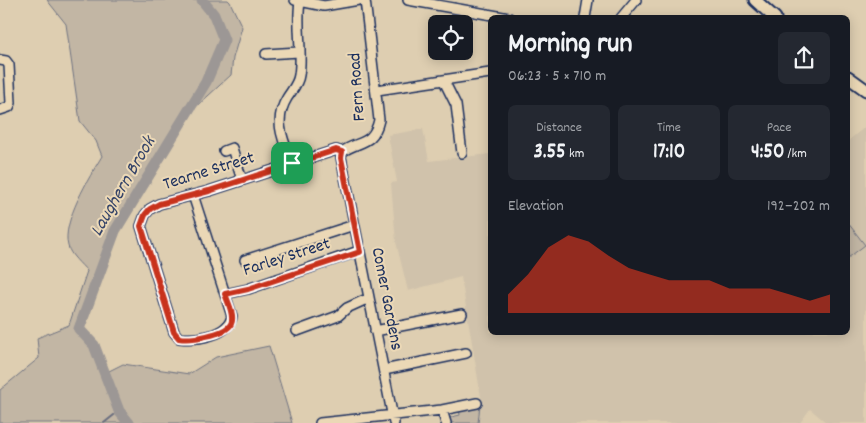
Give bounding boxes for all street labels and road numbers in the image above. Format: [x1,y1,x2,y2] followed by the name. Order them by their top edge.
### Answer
[343,52,373,122] street label: Fern Road
[160,146,258,198] street label: Tearne Street
[240,232,334,284] street label: Farley Street
[364,245,408,353] street label: Comer Gardens

